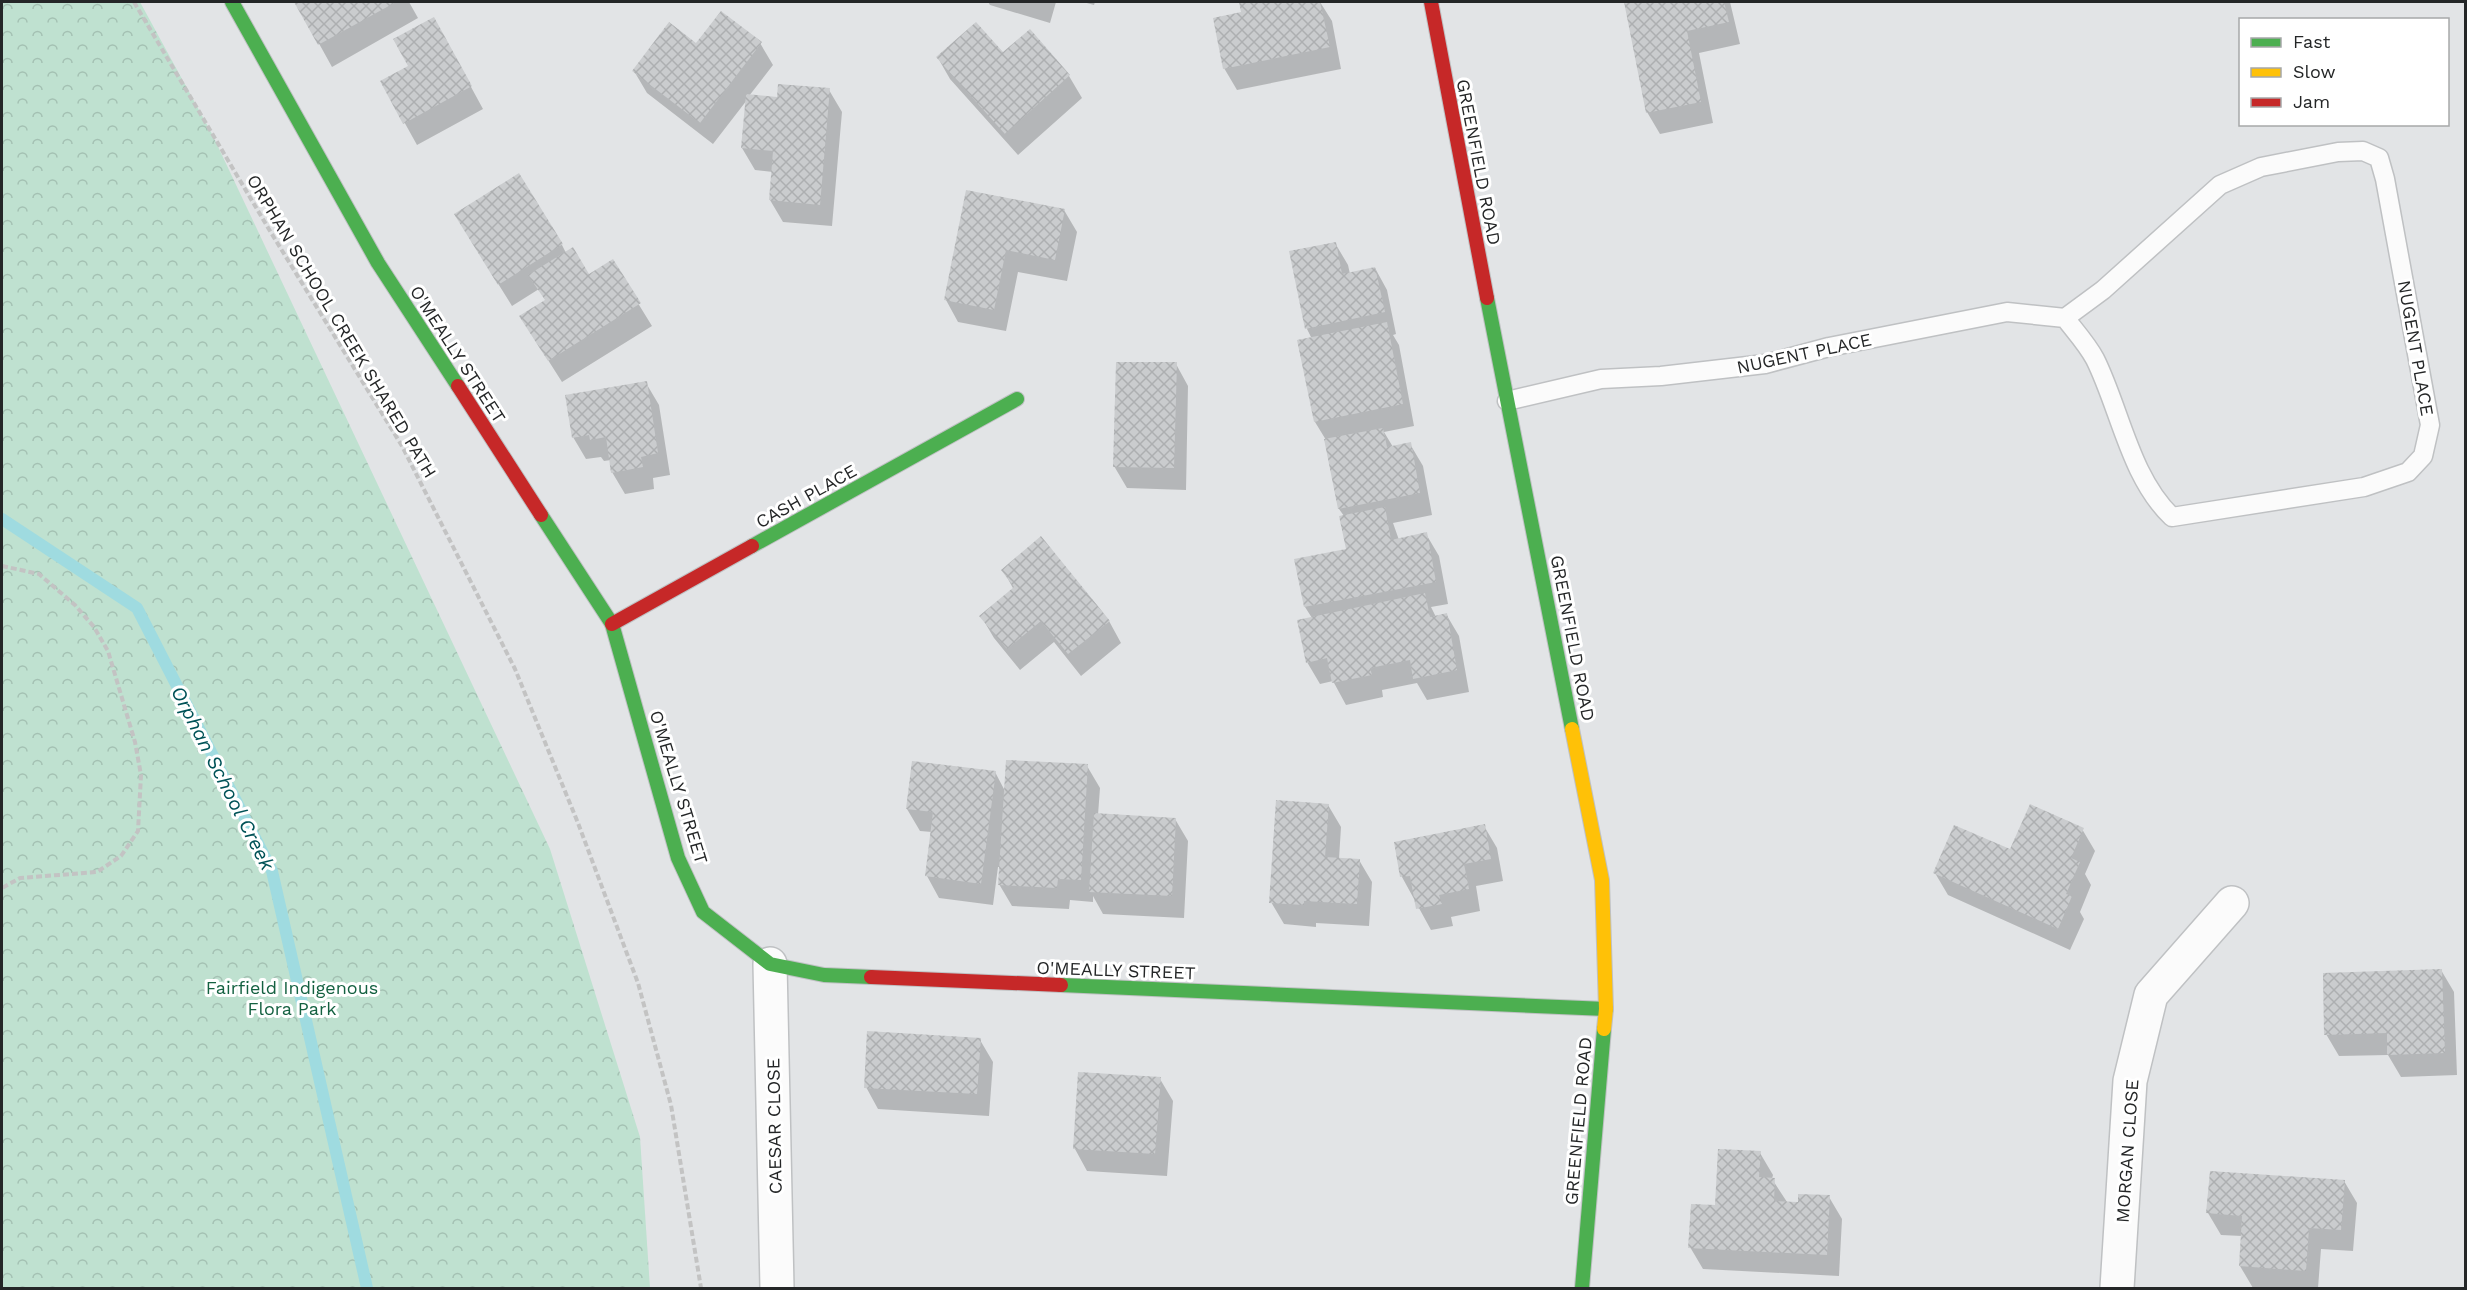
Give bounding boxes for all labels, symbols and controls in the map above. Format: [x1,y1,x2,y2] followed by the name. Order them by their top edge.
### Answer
[2239,18,2449,126] legend
[2293,31,2331,52] text: Fast
[2293,61,2336,82] text: Slow
[1453,77,1505,247] street label: GREENFIELD ROAD
[2293,91,2330,112] text: Jam
[243,171,441,481] street label: ORPHAN SCHOOL CREEK SHARED PATH
[2394,279,2438,417] street label: NUGENT PLACE
[406,282,510,427] street label: O'MEALLY STREET
[1735,328,1873,378] street label: NUGENT PLACE
[752,460,860,532] street label: CASH PLACE
[1547,553,1599,723] street label: GREENFIELD ROAD
[166,682,280,875] water label: Orphan School Creek
[646,708,712,866] street label: O'MEALLY STREET
[1036,957,1196,983] street label: O'MEALLY STREET
[206,977,378,1019] park label: Fairfield Indigenous Flora Park
[1560,1036,1596,1206] street label: GREENFIELD ROAD
[762,1058,786,1194] street label: CAESAR CLOSE
[2111,1078,2143,1224] street label: MORGAN CLOSE

